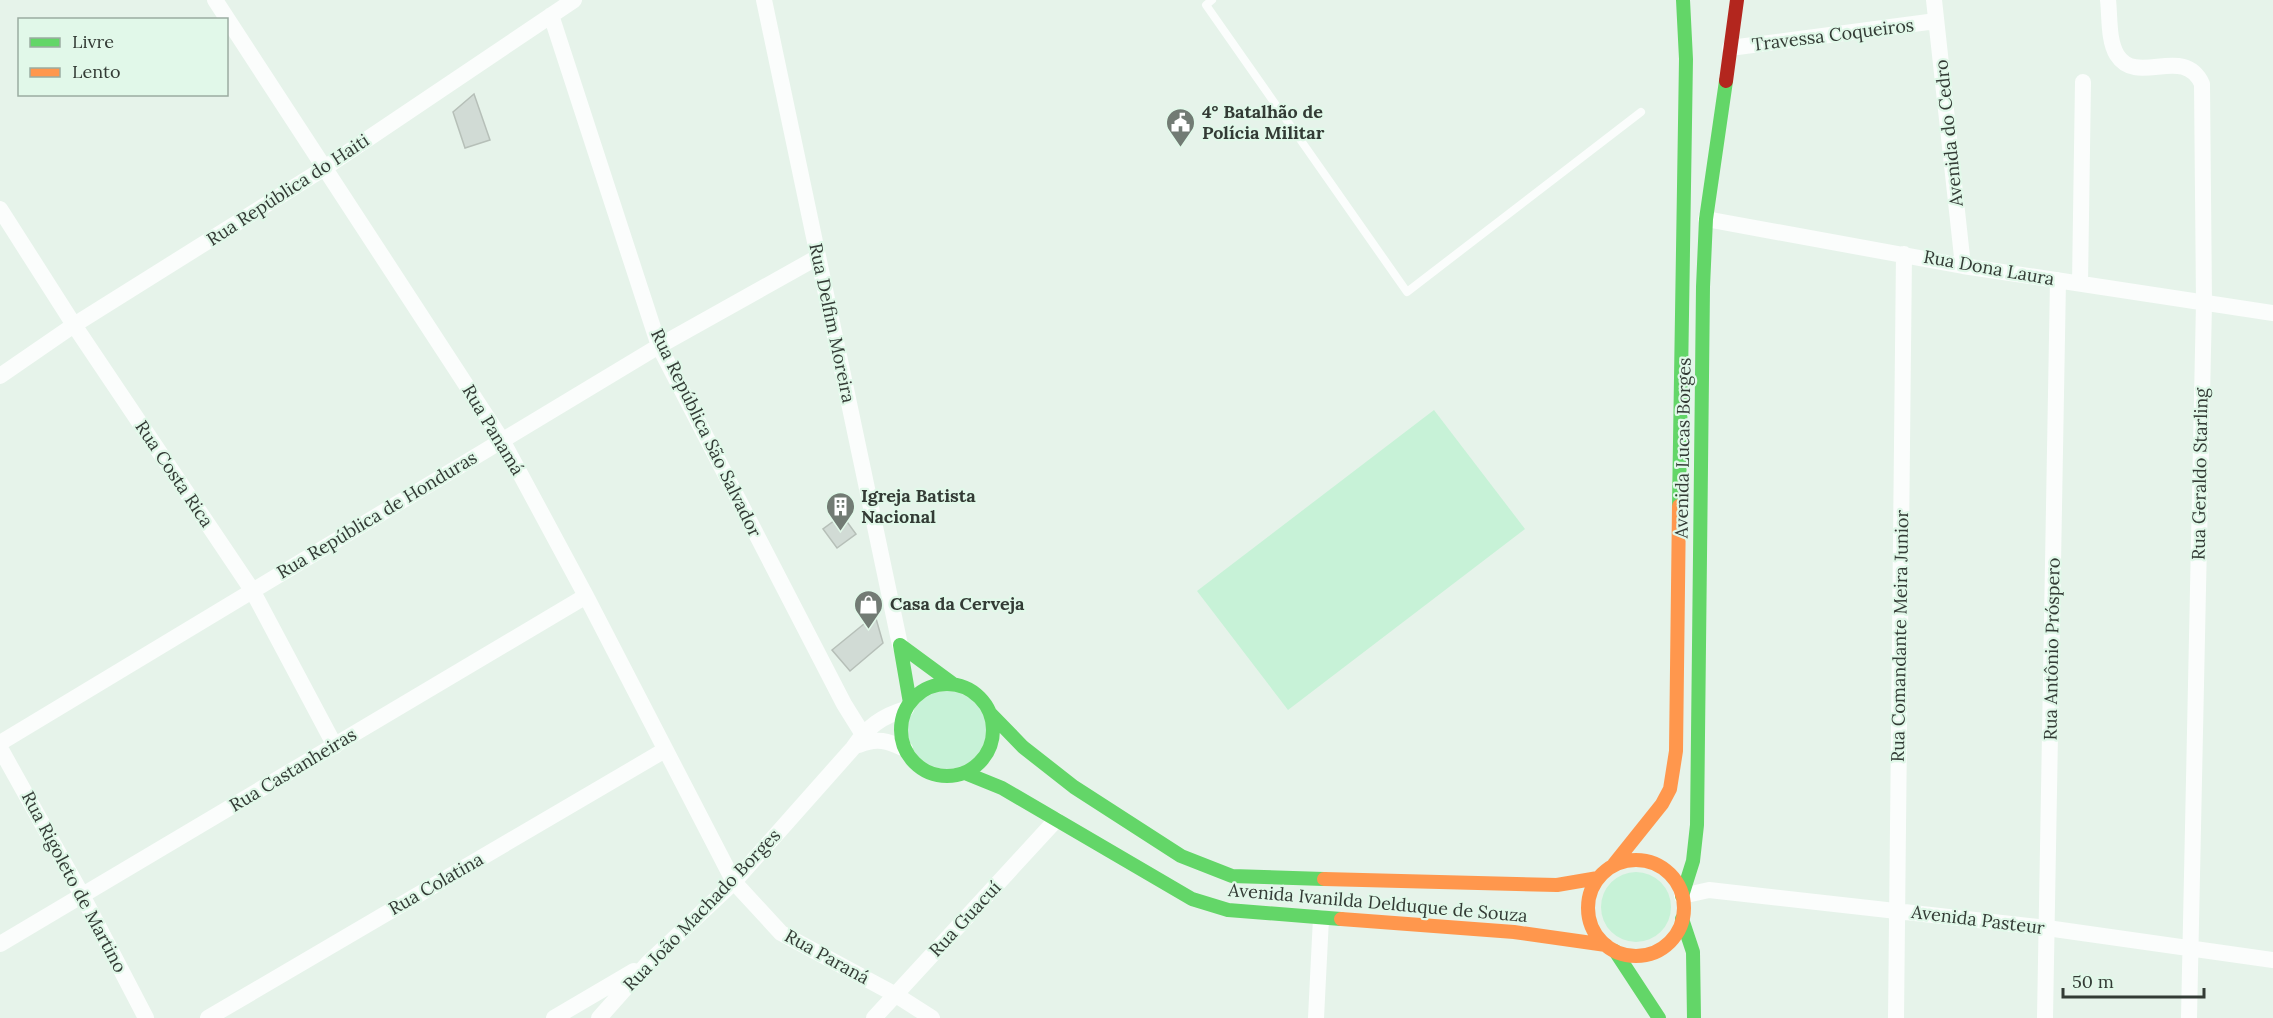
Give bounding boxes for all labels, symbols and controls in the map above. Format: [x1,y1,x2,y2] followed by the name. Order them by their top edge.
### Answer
[1751,13,1915,56] street label: Travessa Coqueiros
[18,18,228,96] legend
[72,30,114,53] text: Livre
[1929,58,1968,209] street label: Avenida do Cedro
[72,60,120,83] text: Lento
[1202,100,1325,144] place label: 4° Batalhão de Polícia Militar
[1165,106,1197,148] public building icon: 4° Batalhão de Polícia Militar
[202,128,373,251] street label: Rua República do Haiti
[804,241,861,405] street label: Rua Delfim Moreira
[1922,245,2056,290] street label: Rua Dona Laura
[646,325,767,541] street label: Rua República São Salvador
[1669,357,1696,540] street label: Avenida Lucas Borges
[457,380,529,479] street label: Rua Panamá
[2186,387,2213,560] street label: Rua Geraldo Starling
[130,416,219,531] street label: Rua Costa Rica
[272,446,481,584] street label: Rua República de Honduras
[861,484,976,528] place label: Igreja Batista Nacional
[824,490,856,532] building icon: Igreja Batista Nacional
[1886,509,1913,762] street label: Rua Comandante Meira Junior
[2038,557,2065,741] street label: Rua Antônio Próspero
[853,588,885,630] shop icon: Casa da Cerveja
[890,592,1025,615] place label: Casa da Cerveja
[225,723,361,817] street label: Rua Castanheiras
[17,787,132,976] street label: Rua Rigoleto de Martino
[618,824,785,996] street label: Rua João Machado Borges
[384,847,487,920] street label: Rua Colatina
[924,876,1006,961] street label: Rua Guacuí
[1226,878,1529,927] street label: Avenida Ivanilda Delduque de Souza
[1909,900,2046,939] street label: Avenida Pasteur
[781,924,874,989] street label: Rua Paraná
[2063,961,2204,999] scale bar
[2072,970,2114,993] text: 50 m

